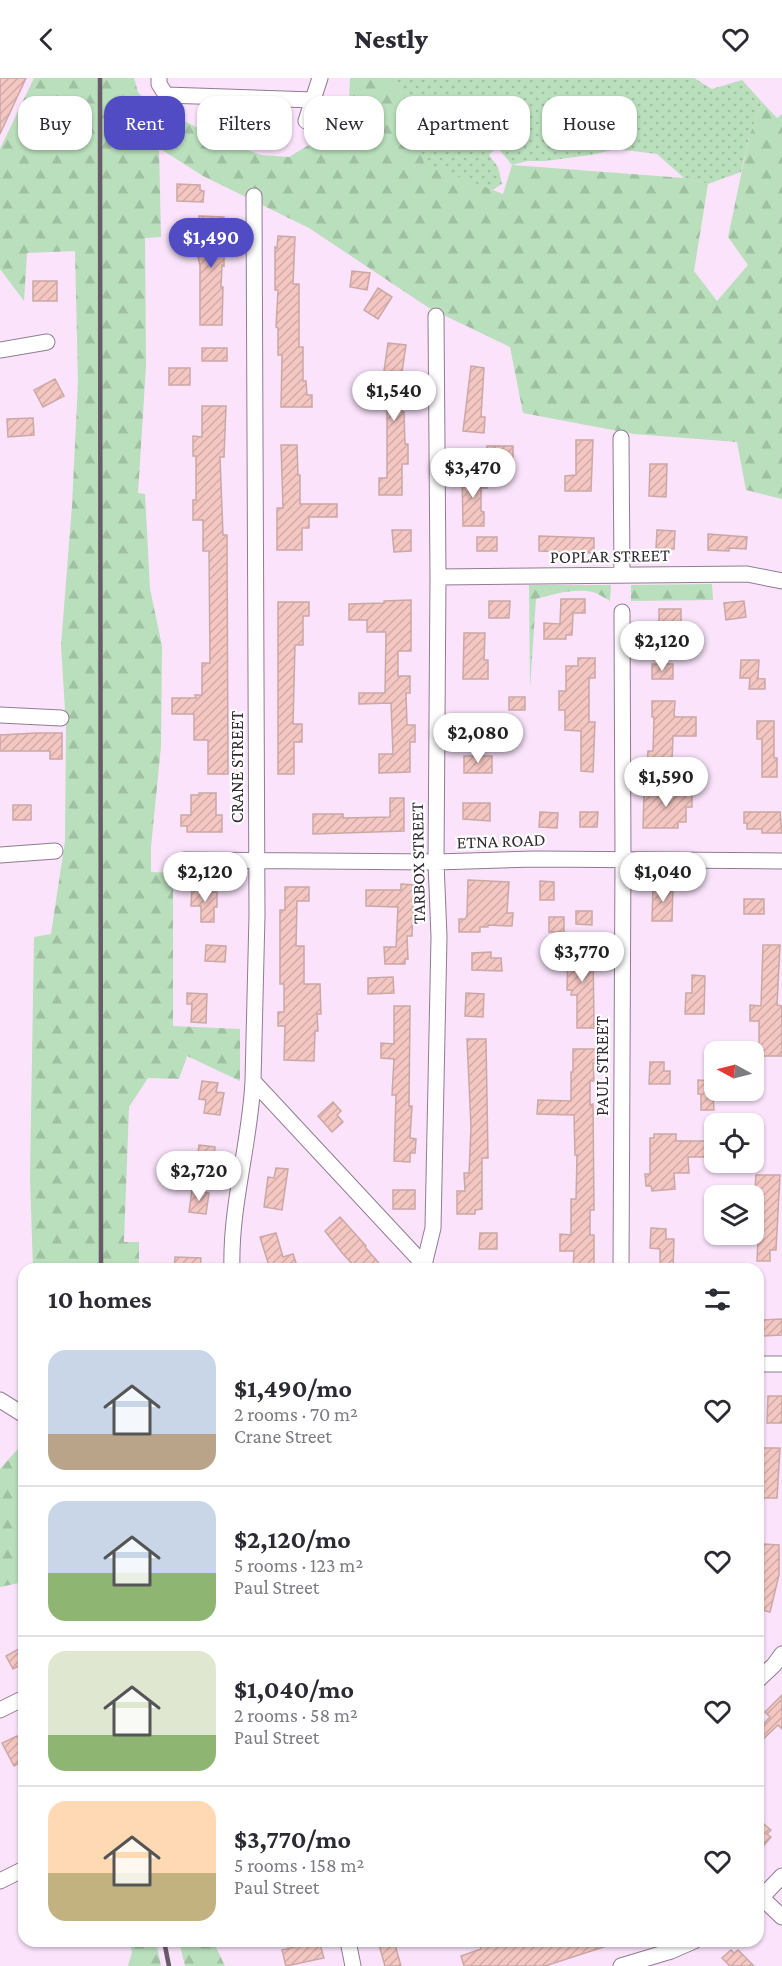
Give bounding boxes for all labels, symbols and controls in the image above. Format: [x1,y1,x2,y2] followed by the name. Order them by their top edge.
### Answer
[30,23,63,56] icon: back
[719,23,752,56] icon: heart
[354,24,428,54] text: Nestly
[18,96,92,150] chip: Buy
[104,96,185,150] chip: Rent
[197,96,292,150] chip: Filters
[304,96,384,150] chip: New
[396,96,530,150] chip: Apartment
[542,96,637,150] chip: House
[162,218,260,269] pin: $1,490
[183,226,239,248] text: $1,490
[345,371,443,422] pin: $1,540
[366,379,422,401] text: $1,540
[424,448,522,499] pin: $3,470
[445,456,501,478] text: $3,470
[550,545,670,567] street label: POPLAR STREET
[613,621,711,672] pin: $2,120
[634,629,690,651] text: $2,120
[227,710,247,823] street label: CRANE STREET
[429,713,527,764] pin: $2,080
[447,721,509,743] text: $2,080
[617,757,715,808] pin: $1,590
[638,765,694,787] text: $1,590
[407,802,429,924] street label: TARBOX STREET
[456,829,546,853] street label: ETNA ROAD
[156,852,254,903] pin: $2,120
[614,852,712,903] pin: $1,040
[177,860,233,882] text: $2,120
[634,860,692,882] text: $1,040
[533,932,631,983] pin: $3,770
[554,940,610,962] text: $3,770
[592,1016,612,1116] street label: PAUL STREET
[704,1041,764,1101] north arrow
[704,1041,764,1245] map controls
[704,1113,764,1173] button: locate
[150,1151,248,1202] pin: $2,720
[170,1159,228,1181] text: $2,720
[704,1185,764,1245] button: layers
[701,1283,734,1316] icon: filters
[48,1285,152,1314] text: 10 homes
[96,1374,168,1446] icon: home
[234,1374,352,1403] text: $1,490/mo
[701,1394,734,1427] icon: heart
[234,1403,358,1425] text: 2 rooms · 70 m²
[234,1425,332,1447] text: Crane Street
[96,1525,168,1597] icon: home
[234,1525,351,1554] text: $2,120/mo
[701,1545,734,1578] icon: heart
[234,1554,363,1576] text: 5 rooms · 123 m²
[234,1576,319,1598] text: Paul Street
[96,1675,168,1747] icon: home
[234,1675,354,1704] text: $1,040/mo
[701,1695,734,1728] icon: heart
[234,1704,358,1726] text: 2 rooms · 58 m²
[234,1726,319,1748] text: Paul Street
[96,1825,168,1897] icon: home
[234,1825,351,1854] text: $3,770/mo
[701,1845,734,1878] icon: heart
[234,1854,364,1876] text: 5 rooms · 158 m²
[234,1876,319,1898] text: Paul Street

